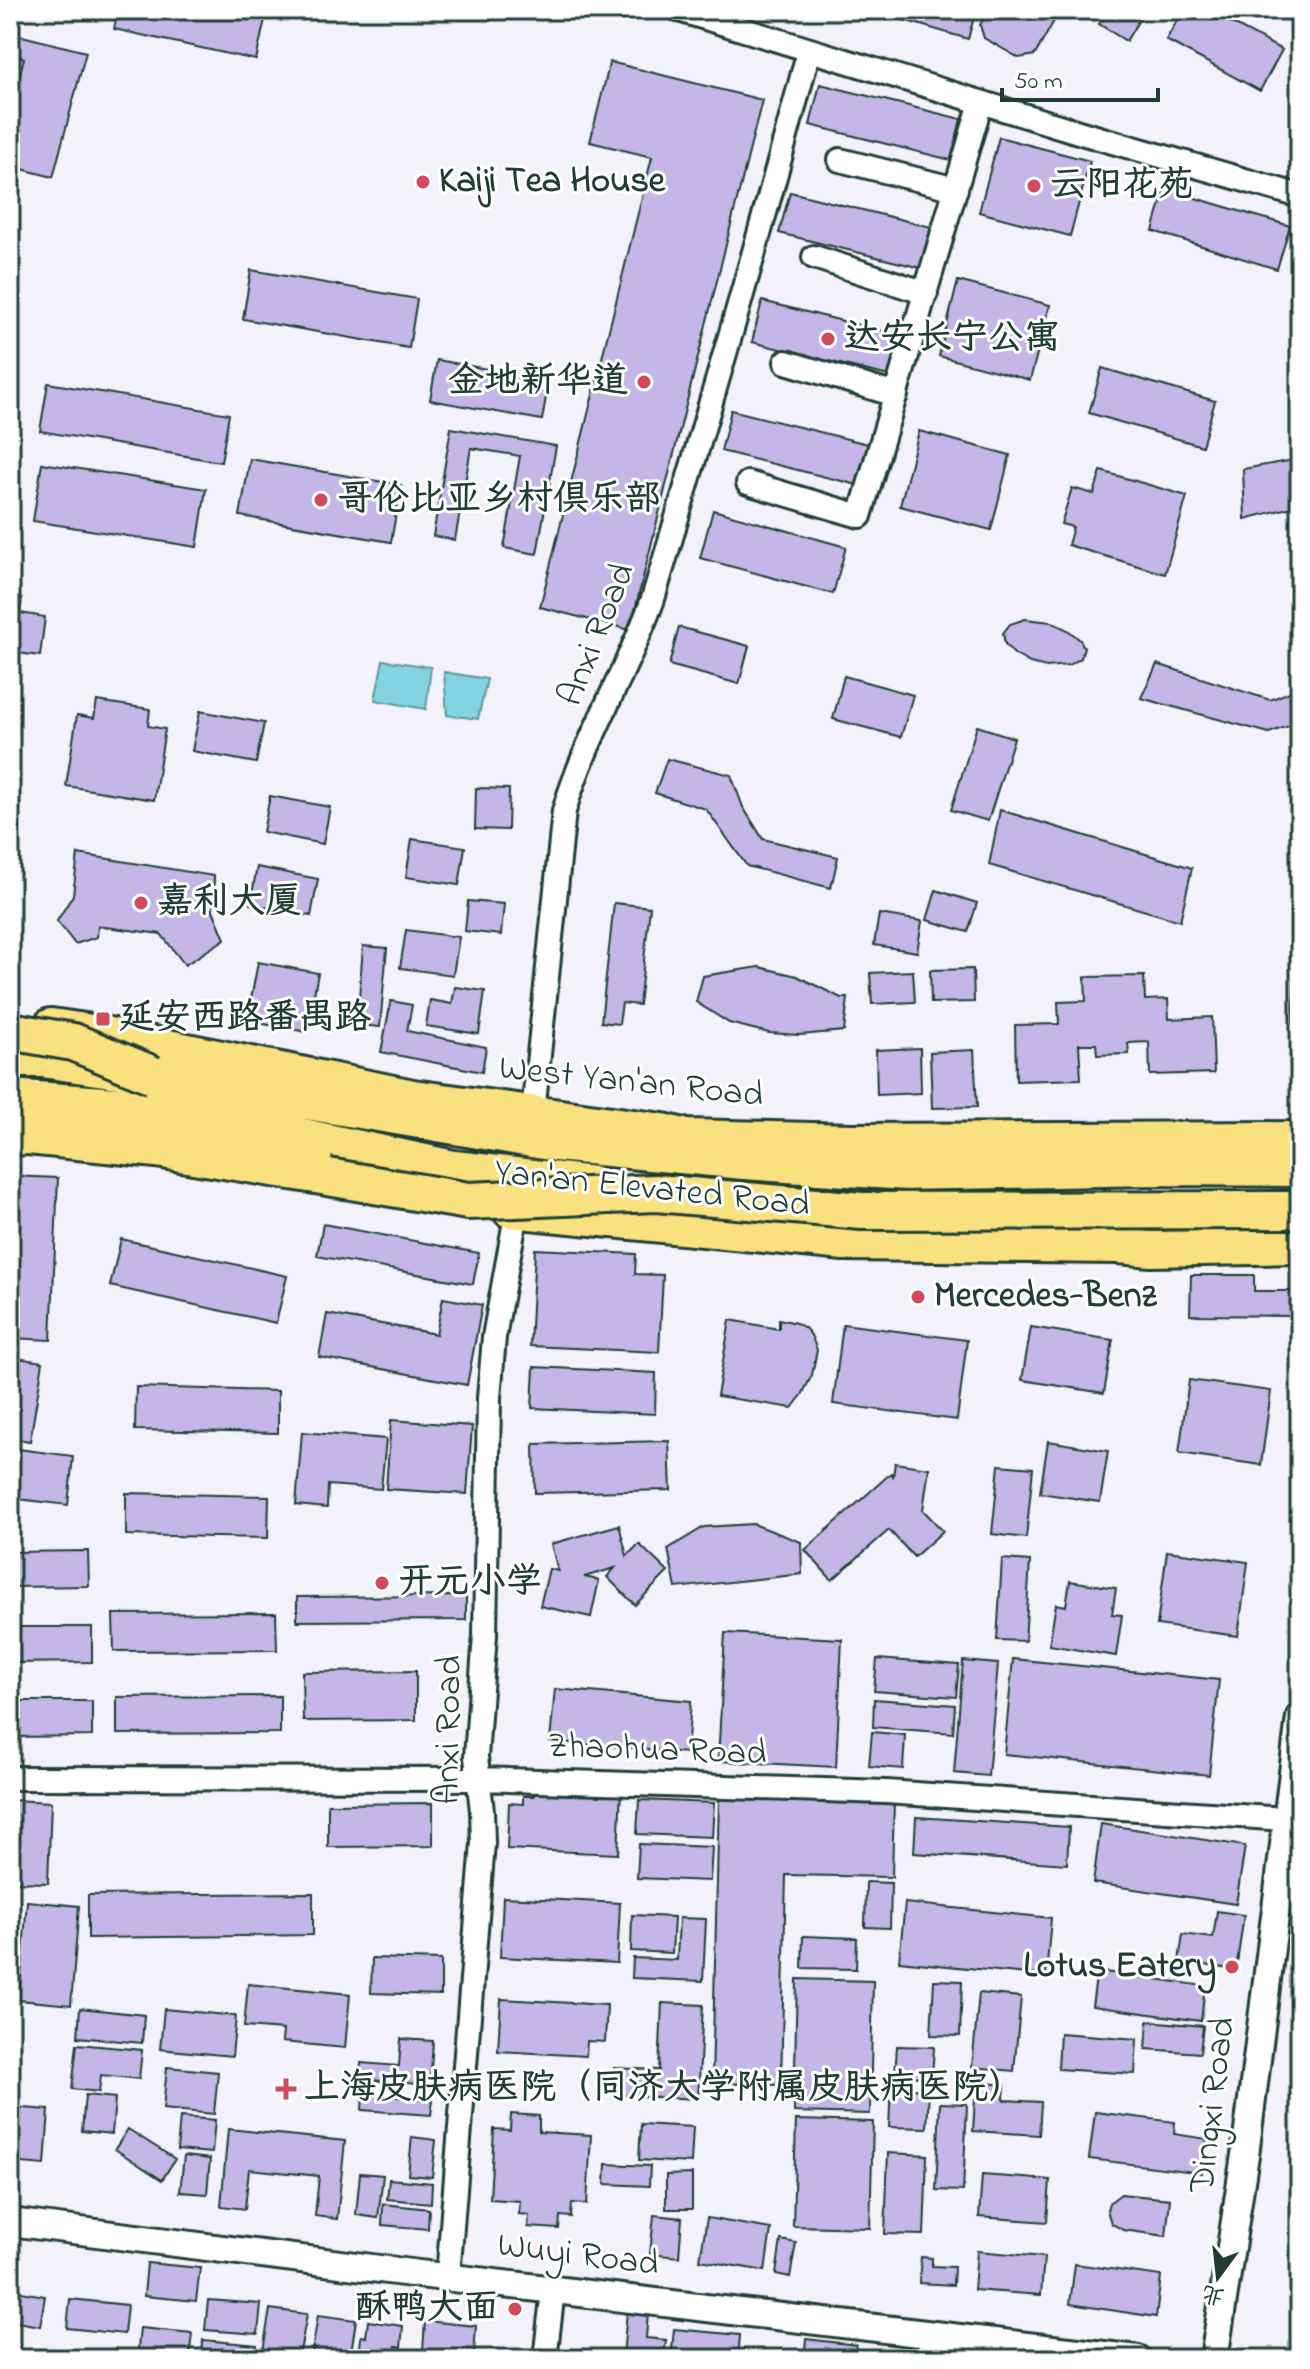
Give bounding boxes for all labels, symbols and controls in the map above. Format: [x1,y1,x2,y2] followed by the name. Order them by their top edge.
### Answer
[1002,52,1158,102] scale bar
[1014,65,1063,100] text: 50 m
[439,156,666,209] place label: Kaiji Tea House
[1050,160,1194,213] place label: 云阳花苑
[414,173,432,191] marker: Kaiji Tea House
[1025,177,1043,195] marker: 云阳花苑
[844,313,1060,366] place label: 达安长宁公寓
[819,330,837,348] marker: 达安长宁公寓
[448,356,628,409] place label: 金地新华道
[635,373,653,391] marker: 金地新华道
[337,474,661,527] place label: 哥伦比亚乡村俱乐部
[312,491,330,509] marker: 哥伦比亚乡村俱乐部
[545,556,651,714] street label: Anxi Road
[157,877,301,930] place label: 嘉利大厦
[132,894,150,912] marker: 嘉利大厦
[119,993,371,1046] place label: 延安西路番禺路
[94,1010,112,1028] marker: 延安西路番禺路
[496,1043,766,1123] street label: West Yan'an Road
[492,1147,812,1233] street label: Yan'an Elevated Road
[934,1271,1158,1324] place label: Mercedes-Benz
[909,1288,927,1306] marker: Mercedes-Benz
[398,1557,542,1610] place label: 开元小学
[373,1574,391,1592] marker: 开元小学
[422,1655,478,1805] street label: Anxi Road
[547,1721,767,1781] street label: Zhaohua Road
[1023,1941,1216,1994] place label: Lotus Eatery
[1223,1958,1241,1976] marker: Lotus Eatery
[1177,2014,1251,2197] street label: Dingxi Road
[304,2063,1024,2116] place label: 上海皮肤病医院（同济大学附属皮肤病医院）
[275,2078,297,2100] marker: 上海皮肤病医院（同济大学附属皮肤病医院）
[494,2220,662,2292] street label: Wuyi Road
[1178,2237,1258,2317] north arrow
[1199,2275,1228,2312] text: 北
[355,2283,499,2336] place label: 酥鸭大面
[506,2300,524,2318] marker: 酥鸭大面

